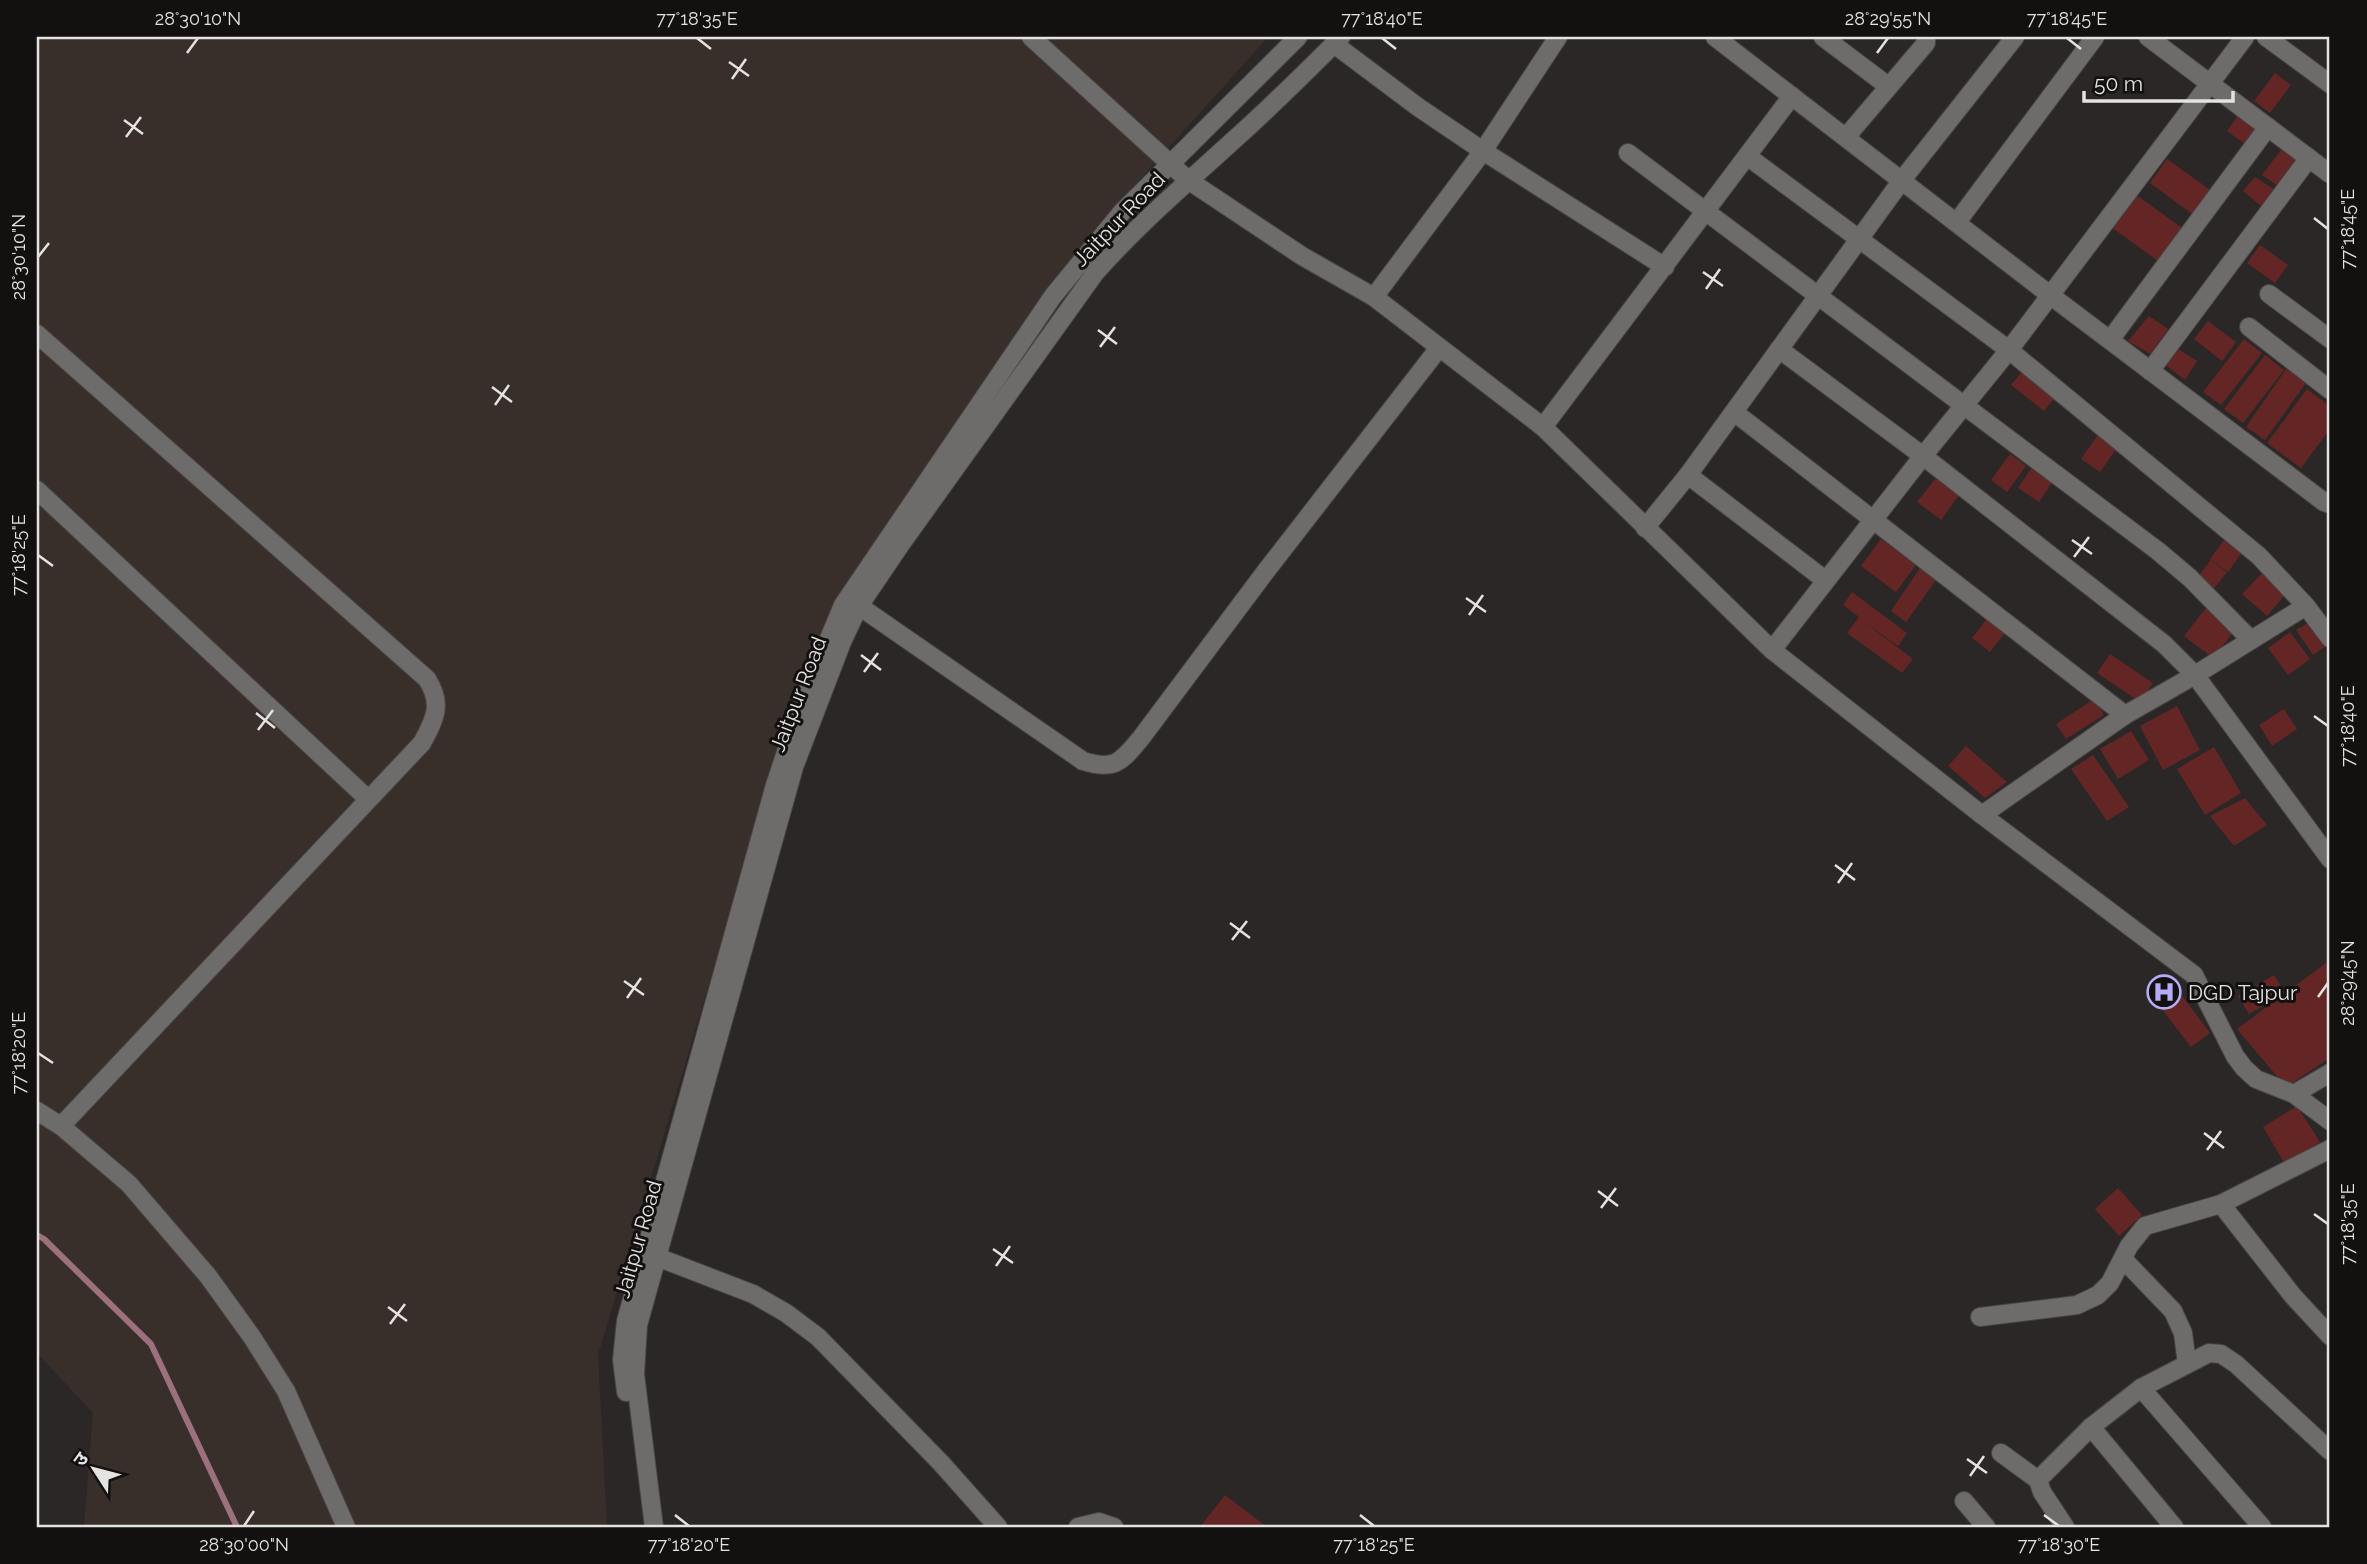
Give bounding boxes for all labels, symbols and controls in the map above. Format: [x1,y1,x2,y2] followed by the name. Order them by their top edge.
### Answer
[155,8,241,29] text: 28°30'10"N
[656,8,738,29] text: 77°18'35"E
[1341,8,1423,29] text: 77°18'40"E
[1845,8,1931,29] text: 28°29'55"N
[2027,8,2107,29] text: 77°18'45"E
[2084,60,2232,104] scale bar
[2094,71,2143,96] text: 50 m
[1068,167,1170,271] street label: Jaitpur Road
[2337,189,2358,269] text: 77°18'45"E
[8,214,29,300] text: 28°30'10"N
[8,514,29,596] text: 77°18'25"E
[765,633,831,755] street label: Jaitpur Road
[2337,685,2358,767] text: 77°18'40"E
[2337,940,2358,1026] text: 28°29'45"N
[2145,973,2183,1011] hospital icon: DGD Tajpur
[2188,980,2298,1005] place label: DGD Tajpur
[8,1012,29,1094] text: 77°18'20"E
[609,1177,667,1301] street label: Jaitpur Road
[2337,1183,2358,1265] text: 77°18'35"E
[60,1434,130,1504] north arrow
[68,1447,93,1470] text: उ
[199,1534,289,1555] text: 28°30'00"N
[648,1534,730,1555] text: 77°18'20"E
[1333,1534,1415,1555] text: 77°18'25"E
[2018,1534,2100,1555] text: 77°18'30"E

